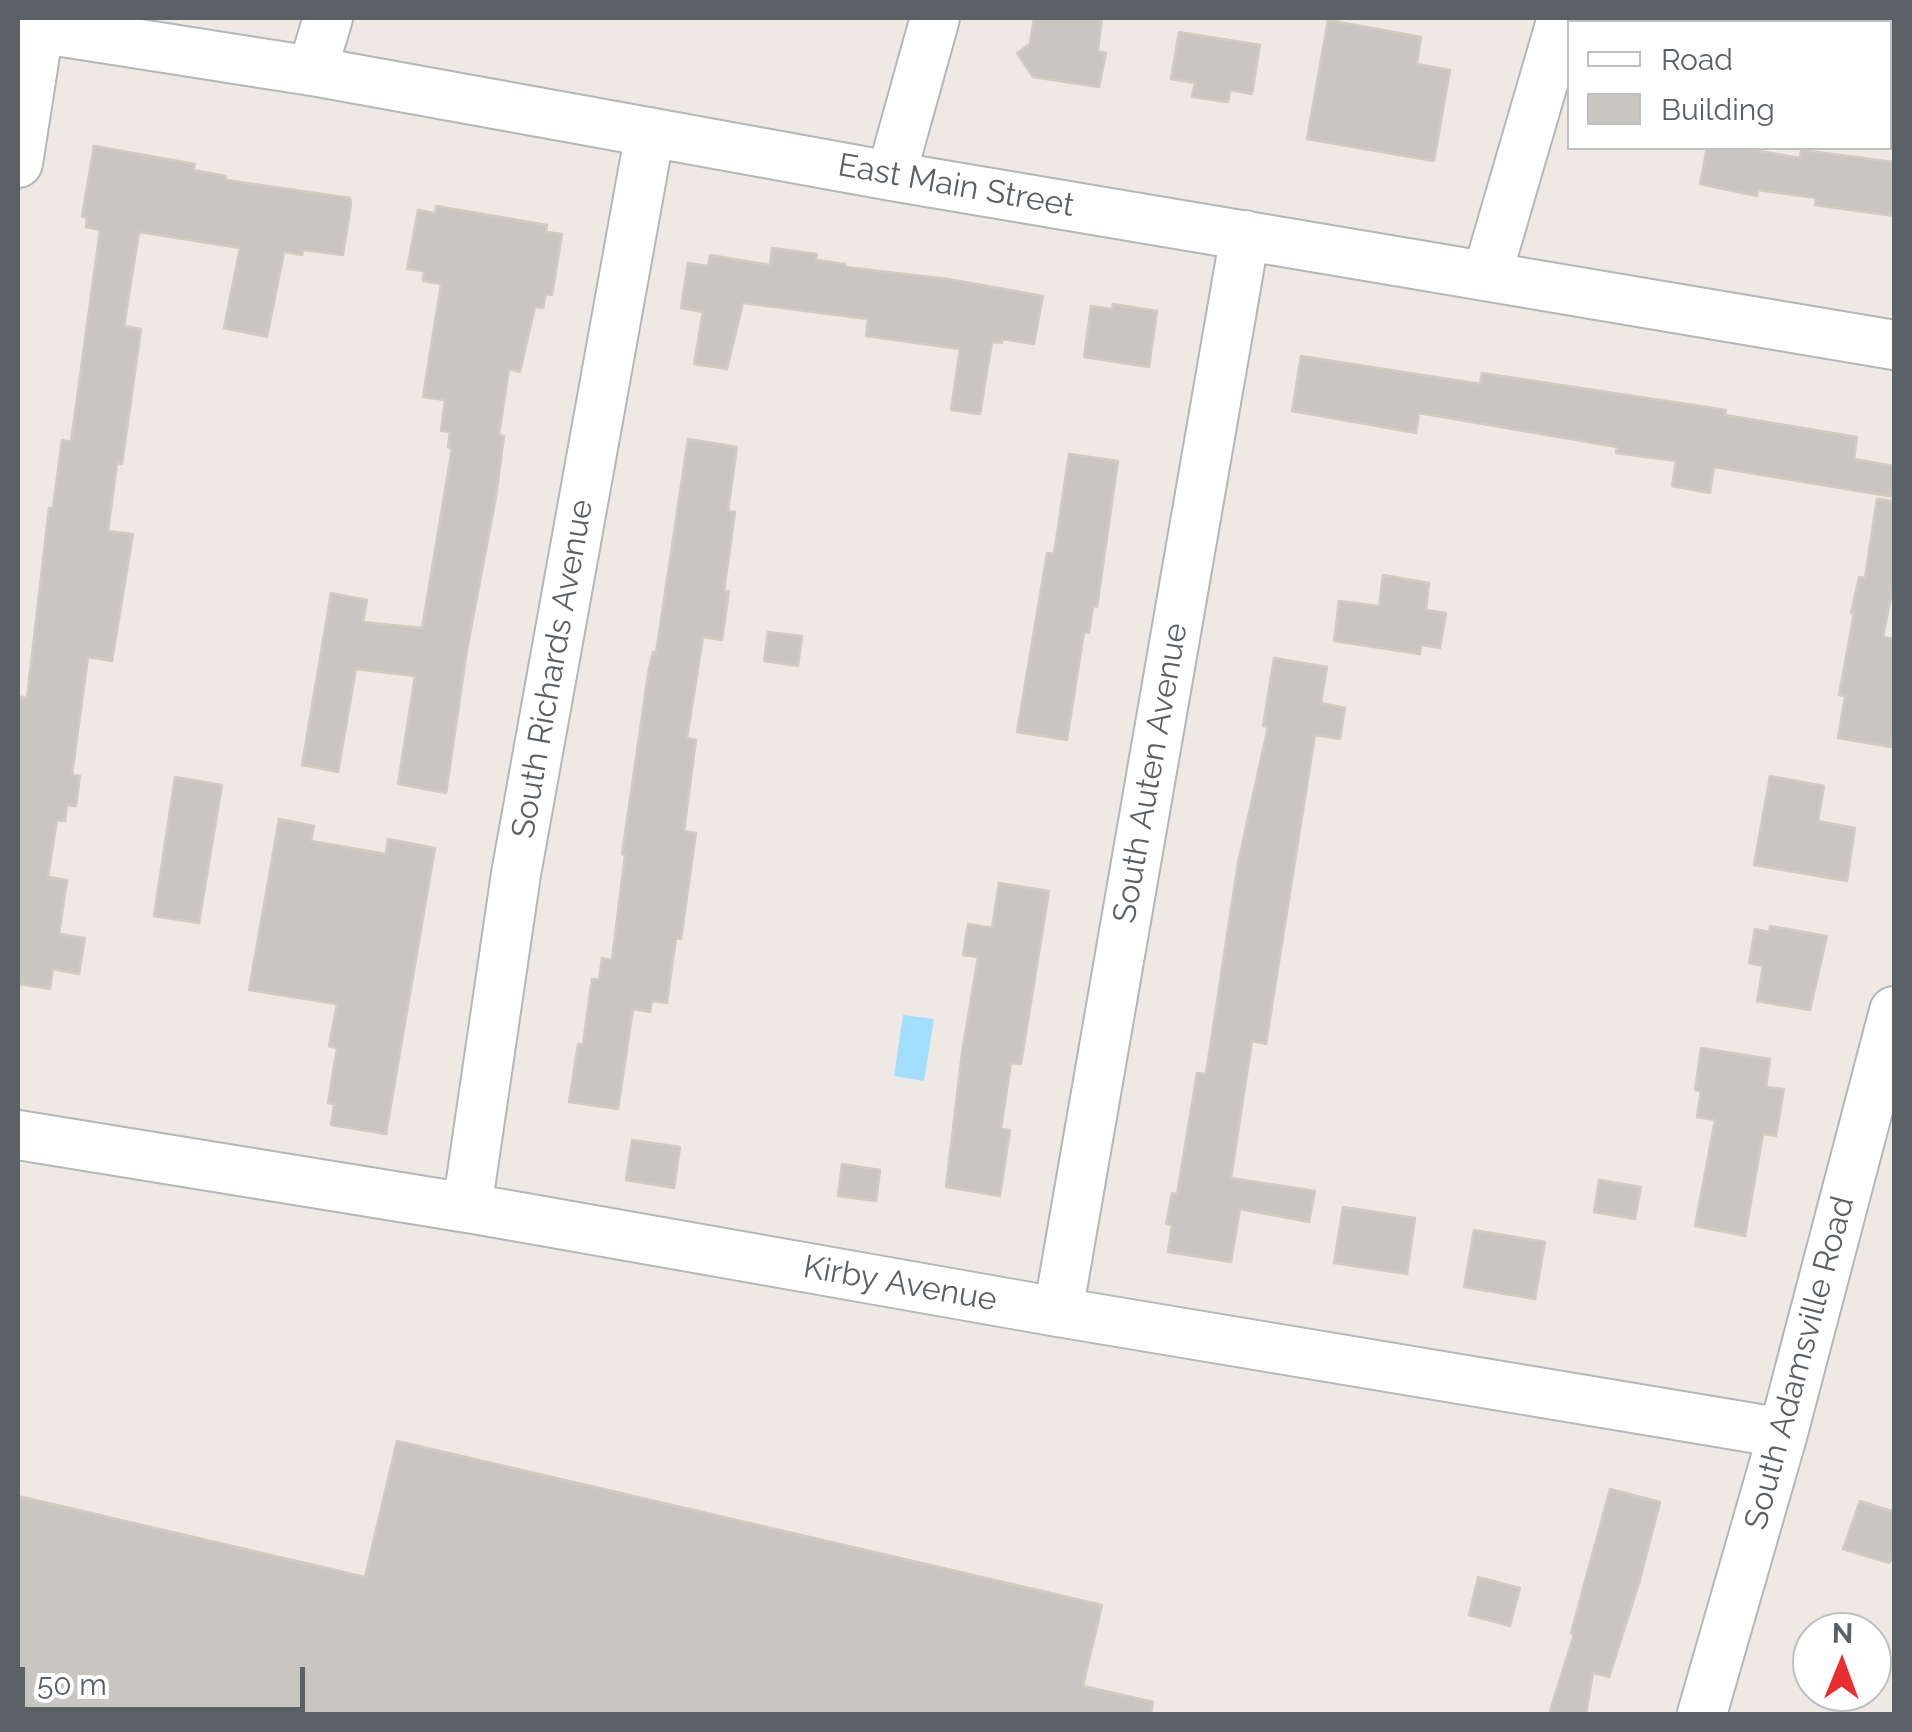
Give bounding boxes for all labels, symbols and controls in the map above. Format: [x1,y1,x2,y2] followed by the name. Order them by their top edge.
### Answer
[1567,20,1892,150] legend
[1661,42,1733,77] text: Road
[1661,92,1775,127] text: Building
[835,146,1077,226] street label: East Main Street
[504,497,602,841] street label: South Richards Avenue
[1106,620,1196,926] street label: South Auten Avenue
[1737,1192,1863,1534] street label: South Adamsville Road
[800,1248,1000,1320] street label: Kirby Avenue
[1792,1612,1892,1712] north arrow
[1832,1617,1853,1650] text: N
[25,1647,310,1709] scale bar
[37,1667,107,1702] text: 50 m

